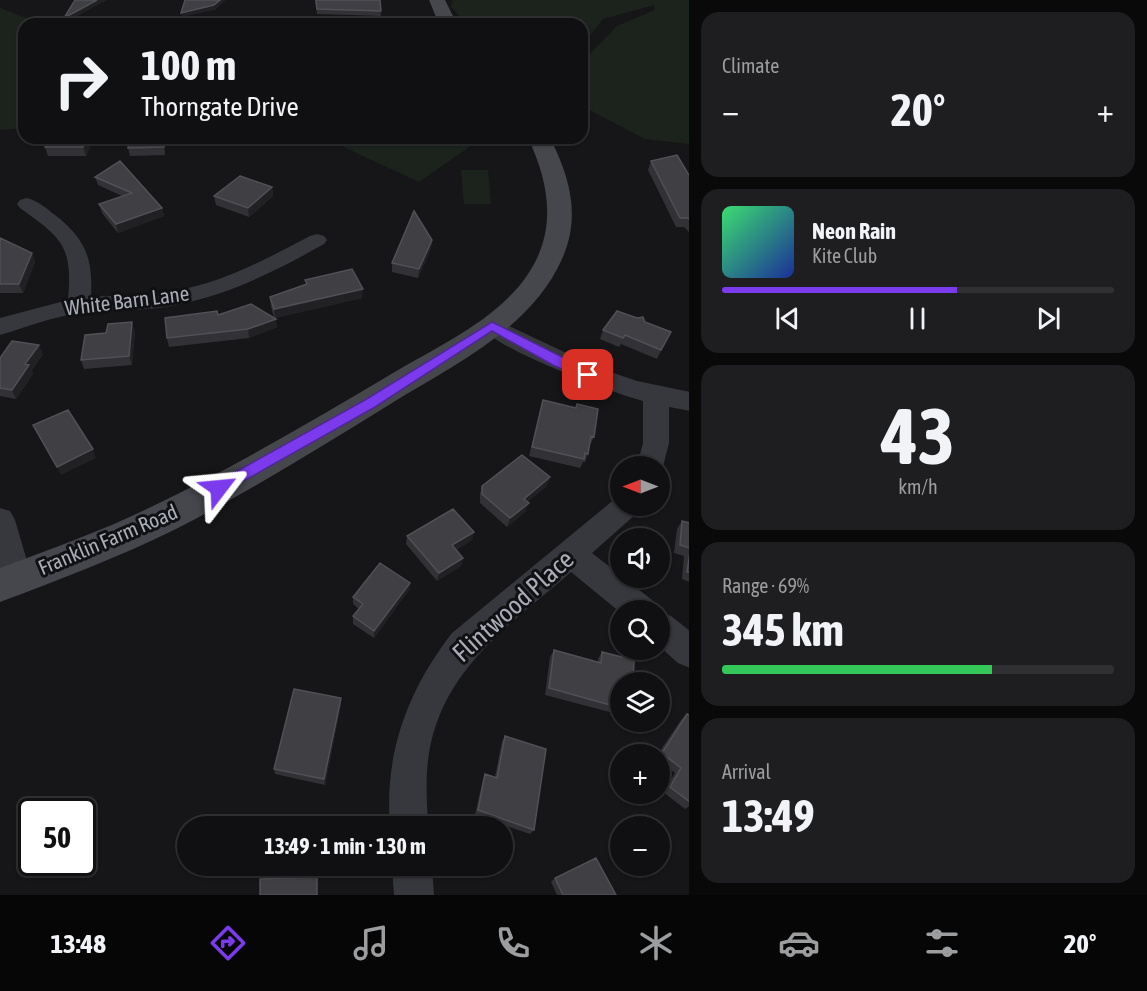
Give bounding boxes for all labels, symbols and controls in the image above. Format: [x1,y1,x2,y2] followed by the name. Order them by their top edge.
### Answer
[141,41,236,89] text: 100 m
[42,42,120,120] icon: right
[722,54,779,77] text: Climate
[891,84,945,136] text: 20°
[141,91,299,122] text: Thorngate Drive
[722,91,739,129] text: −
[1097,91,1114,129] text: +
[812,218,896,244] text: Neon Rain
[812,244,877,267] text: Kite Club
[63,280,190,320] street label: White Barn Lane
[771,302,804,335] icon: previous
[901,302,934,335] icon: pause
[1032,302,1065,335] icon: next
[562,349,613,400] pin
[571,358,604,391] icon: arrive
[881,391,955,481] text: 43
[187,456,251,520] position arrow
[610,456,670,516] north arrow
[610,456,670,876] map controls
[898,475,938,498] text: km/h
[35,499,181,579] street label: Franklin Farm Road
[610,528,670,588] button: sound
[446,544,580,668] street label: Flintwood Place
[722,574,809,597] text: Range · 69%
[610,600,670,660] button: search
[722,604,844,656] text: 345 km
[610,672,670,732] button: layers
[610,744,670,804] button: +
[722,760,771,783] text: Arrival
[722,790,815,842] text: 13:49
[18,798,96,876] speed limit sign: 50
[610,816,670,876] button: −
[264,833,426,859] text: 13:49 · 1 min · 130 m
[207,922,249,964] icon: directions
[350,922,392,964] icon: music
[492,922,534,964] icon: phone
[635,922,677,964] icon: climate
[778,922,820,964] icon: car
[921,922,963,964] icon: filters
[50,928,106,959] text: 13:48
[1064,928,1097,959] text: 20°

